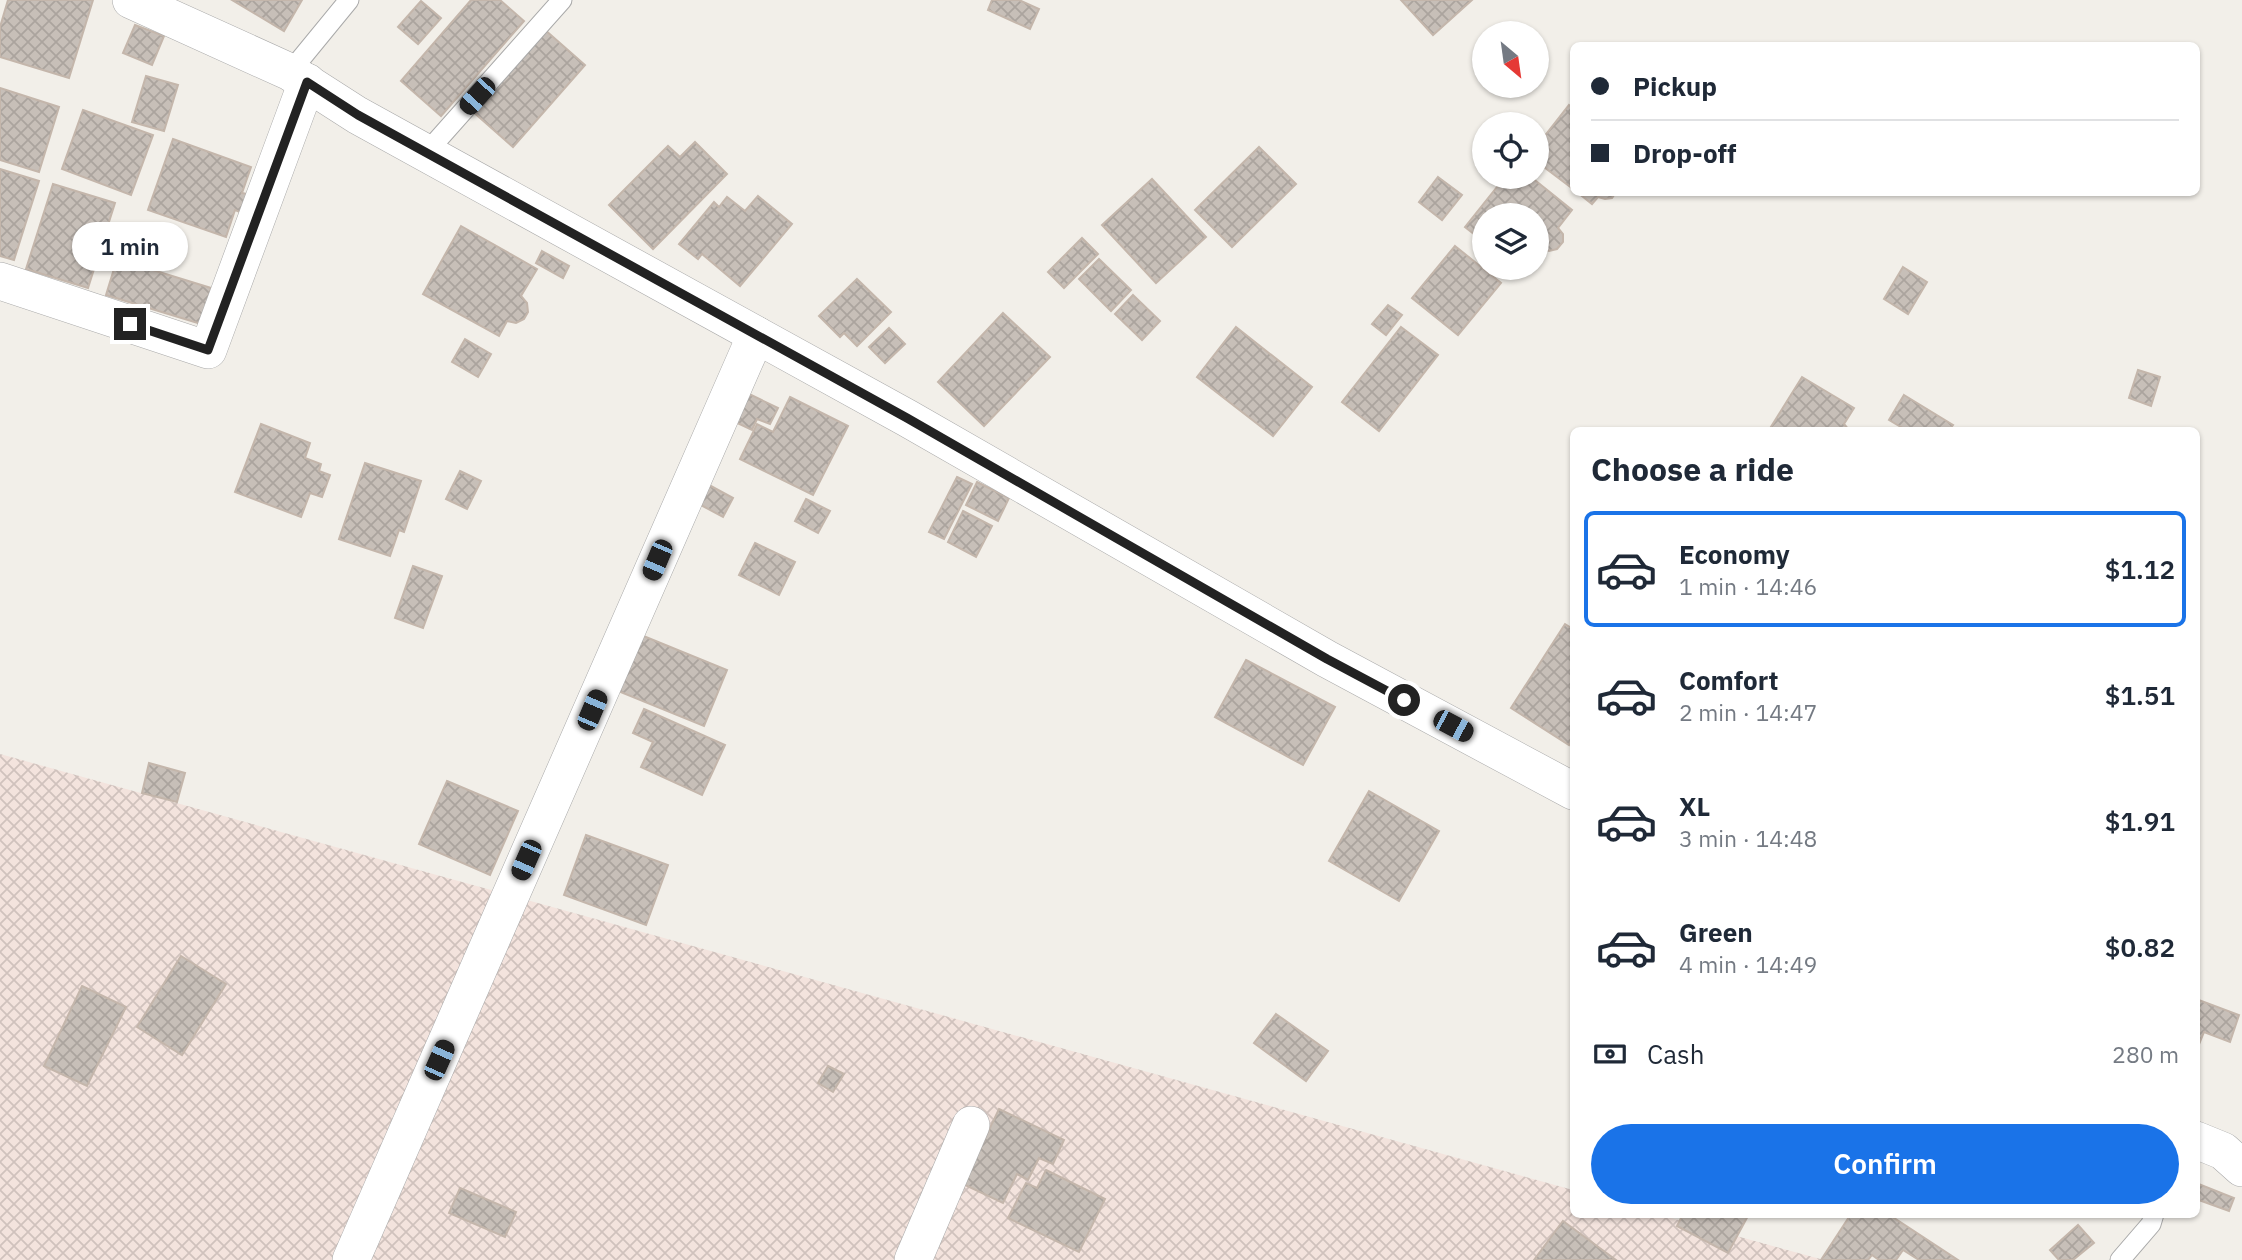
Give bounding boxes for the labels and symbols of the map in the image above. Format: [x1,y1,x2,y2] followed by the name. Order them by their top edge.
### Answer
[1472,21,1549,98] north arrow
[456,73,499,119] car
[72,222,188,272] callout: 1 min
[114,308,146,340] route end
[640,537,675,583] car
[1388,684,1420,716] route start
[575,687,610,733] car
[1430,707,1477,745] car
[508,837,545,883] car
[421,1037,458,1083] car

